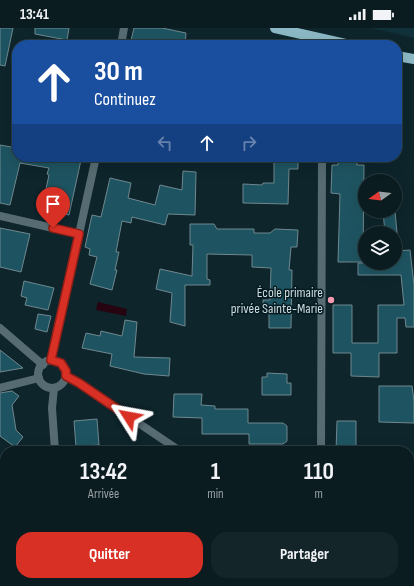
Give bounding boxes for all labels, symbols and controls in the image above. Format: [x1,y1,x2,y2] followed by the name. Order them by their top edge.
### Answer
[20,5,49,24] text: 13:41
[94,55,143,88] text: 30 m
[28,56,80,108] icon: ahead
[94,89,156,110] text: Continuez
[154,132,176,154] icon: left
[196,132,218,154] icon: ahead
[238,132,260,154] icon: right
[358,174,402,218] north arrow
[358,174,402,270] map controls
[36,187,70,228] pin
[42,193,64,215] icon: arrive
[358,226,402,270] button: layers
[231,284,323,317] place label: École primaire privée Sainte-Marie
[326,295,336,305] marker: École primaire privée Sainte-Marie
[108,396,150,438] position arrow
[80,457,127,486] text: 13:42
[211,457,220,486] text: 1
[304,457,334,486] text: 110
[88,486,119,502] text: Arrivée
[207,486,224,502] text: min
[315,486,323,502] text: m
[16,532,203,578] button: Quitter
[211,532,398,578] button: Partager

